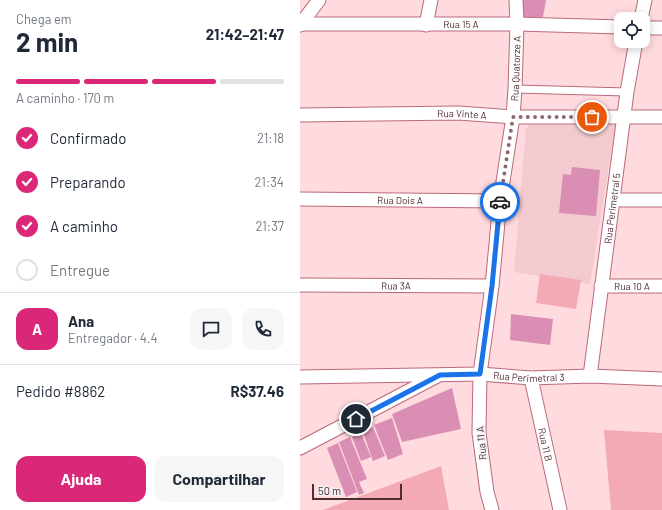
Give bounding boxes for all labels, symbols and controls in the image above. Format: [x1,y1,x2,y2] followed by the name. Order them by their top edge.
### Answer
[16,11,72,27] text: Chega em
[614,12,650,48] map controls
[614,12,650,48] button: locate
[443,18,479,30] street label: Rua 15 A
[206,25,284,43] text: 21:42–21:47
[16,26,78,57] text: 2 min
[508,36,523,102] street label: Rua Quatorze A
[16,90,114,106] text: A caminho · 170 m
[575,100,609,134] pin
[581,106,603,128] icon: bag
[437,107,487,121] street label: Rua Vinte A
[16,127,38,149] icon: check
[50,129,126,147] text: Confirmado
[257,130,284,146] text: 21:18
[16,171,38,193] icon: check
[601,172,622,245] street label: Rua Perimetral 5
[50,173,126,191] text: Preparando
[254,174,284,190] text: 21:34
[480,182,520,222] courier
[489,191,511,213] icon: car
[377,194,423,206] street label: Rua Dois A
[16,215,38,237] icon: check
[50,217,118,235] text: A caminho
[255,218,284,234] text: 21:37
[50,261,110,279] text: Entregue
[381,279,411,292] street label: Rua 3A
[614,280,650,292] street label: Rua 10 A
[190,308,232,350] button: chat
[242,308,284,350] button: phone
[68,312,94,330] text: Ana
[32,320,42,338] text: A
[68,330,158,346] text: Entregador · 4.4
[493,369,565,384] street label: Rua Perimetral 3
[16,382,105,400] text: Pedido #8862
[230,382,284,400] text: R$37.46
[339,402,373,436] pin
[345,408,367,430] icon: home
[474,426,488,460] street label: Rua 11 A
[536,427,555,462] street label: Rua 11 B
[16,456,146,502] button: Ajuda
[154,456,284,502] button: Compartilhar
[312,482,402,501] scale bar
[318,484,341,497] text: 50 m

